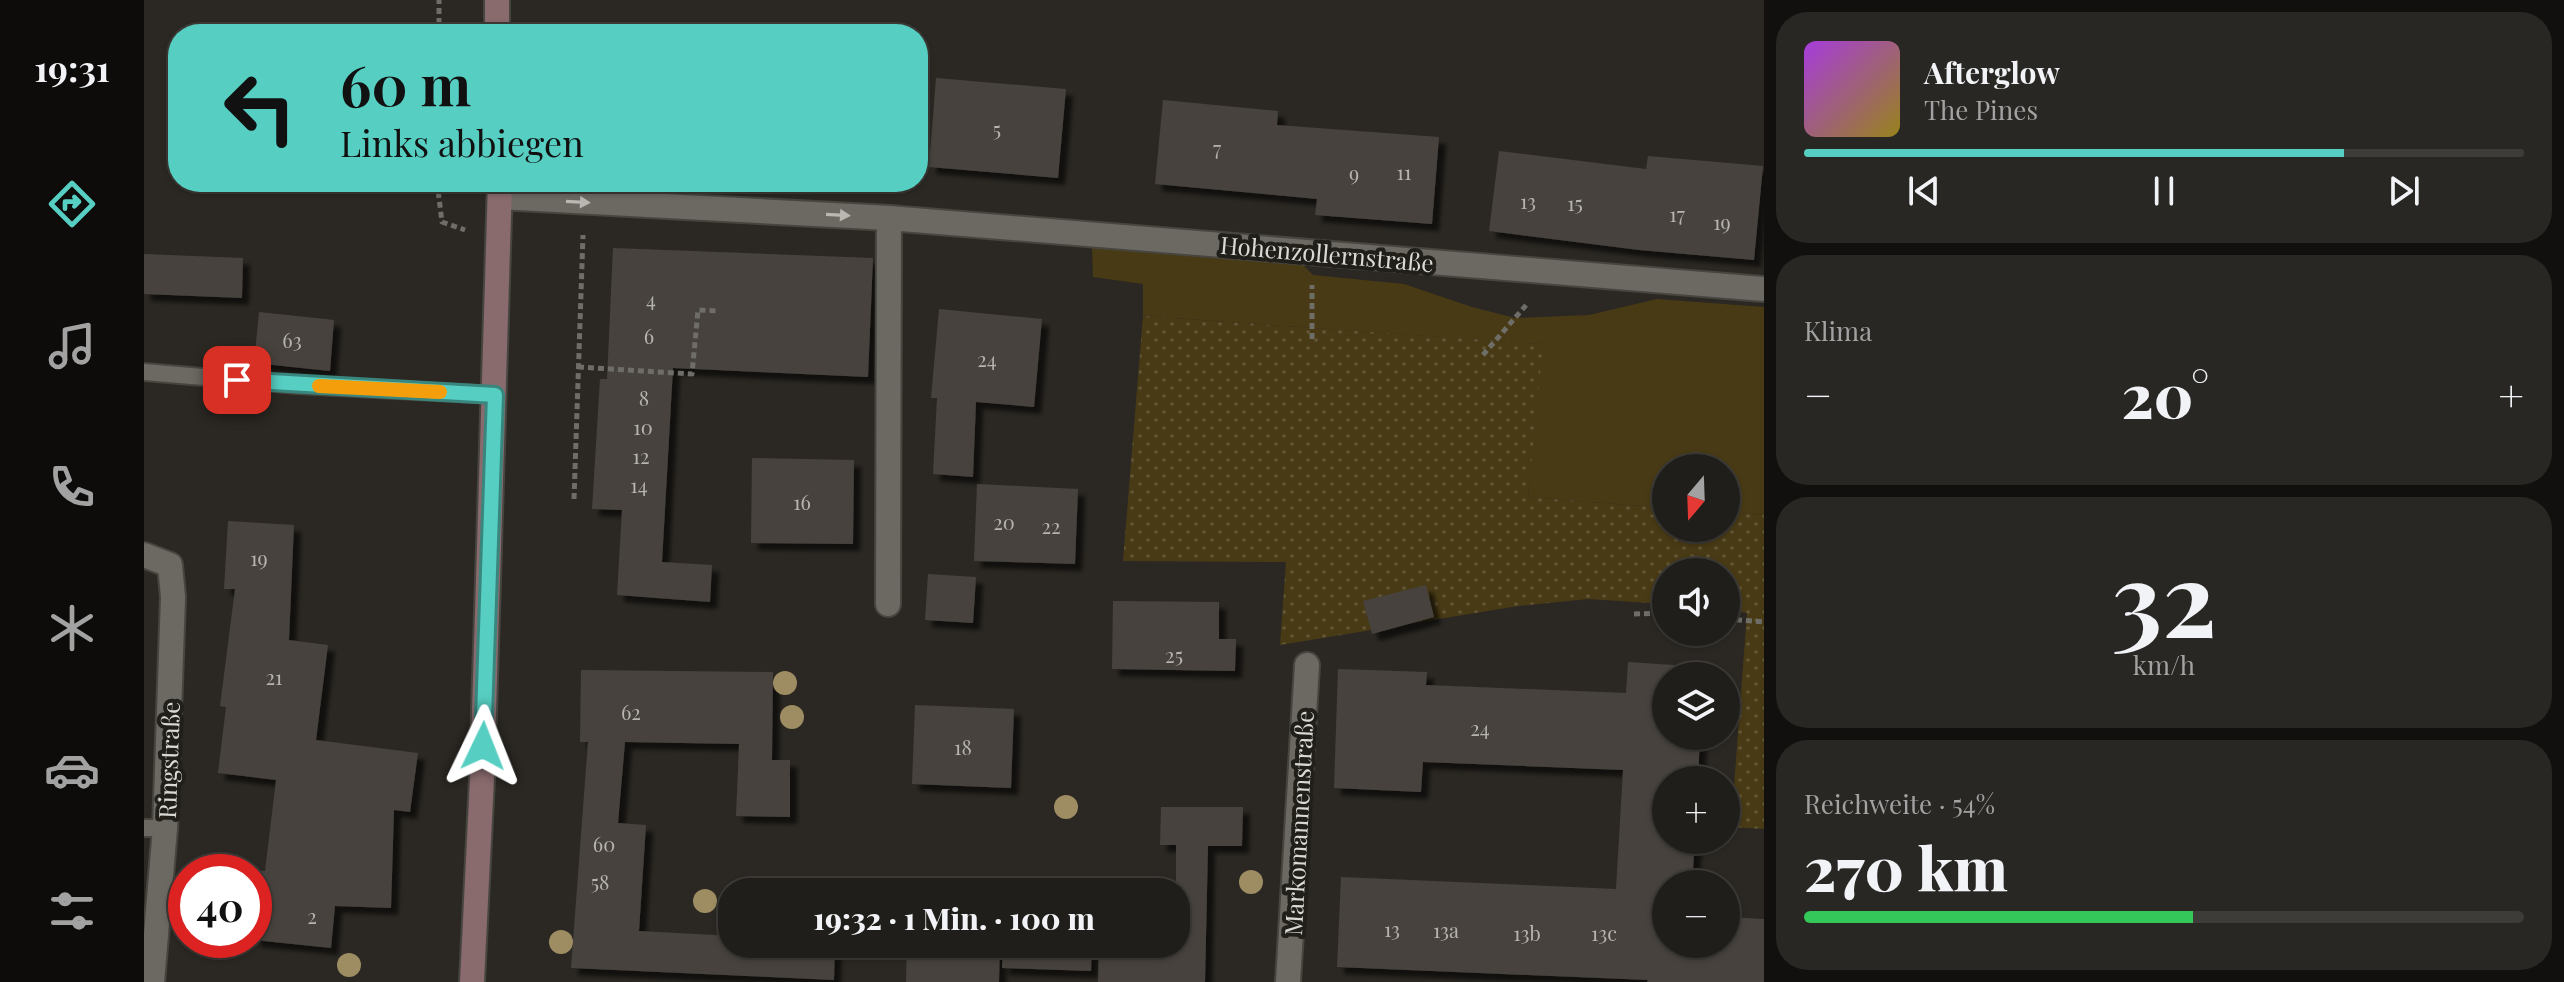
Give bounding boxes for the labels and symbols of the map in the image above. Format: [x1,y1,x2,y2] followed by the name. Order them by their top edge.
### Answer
[993,115,1001,142] house number: 5
[1213,134,1221,161] house number: 7
[1397,158,1411,185] house number: 11
[1349,159,1359,186] house number: 9
[1520,187,1536,214] house number: 13
[1567,189,1583,216] house number: 15
[566,196,591,209] one-way arrow
[1669,200,1685,227] house number: 17
[1713,208,1731,235] house number: 19
[826,209,851,222] one-way arrow
[1219,228,1435,278] street label: Hohenzollernstraße
[646,285,656,312] house number: 4
[644,322,654,349] house number: 6
[282,326,302,353] house number: 63
[977,345,997,372] house number: 24
[203,346,271,414] pin
[639,384,649,411] house number: 8
[633,413,653,440] house number: 10
[633,442,649,469] house number: 12
[1652,454,1740,542] north arrow
[630,471,648,498] house number: 14
[793,488,811,515] house number: 16
[993,508,1015,535] house number: 20
[1041,512,1061,539] house number: 22
[250,544,268,571] house number: 19
[1165,641,1183,668] house number: 25
[266,663,282,690] house number: 21
[621,698,641,725] house number: 62
[150,701,186,819] street label: Ringstraße
[441,704,525,788] position arrow
[1276,710,1320,936] street label: Markomannenstraße
[1470,714,1490,741] house number: 24
[954,733,972,760] house number: 18
[593,830,615,857] house number: 60
[168,854,272,958] speed limit sign: 40
[591,868,609,895] house number: 58
[307,902,317,929] house number: 2
[1384,915,1400,942] house number: 13
[1433,916,1459,943] house number: 13a
[1513,919,1541,946] house number: 13b
[1591,919,1617,946] house number: 13c

